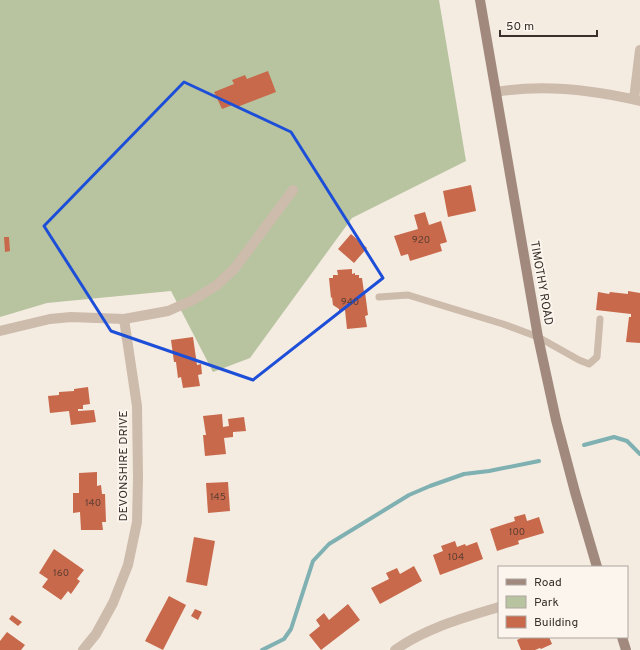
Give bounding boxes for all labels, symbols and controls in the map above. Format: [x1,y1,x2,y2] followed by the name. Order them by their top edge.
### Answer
[500,12,597,38] scale bar
[506,19,534,35] text: 50 m
[412,234,430,247] house number: 920
[526,240,556,327] street label: TIMOTHY ROAD
[341,296,359,309] house number: 940
[116,410,132,522] street label: DEVONSHIRE DRIVE
[210,491,226,504] house number: 145
[85,497,101,510] house number: 140
[509,526,525,539] house number: 100
[448,551,464,564] house number: 104
[498,566,628,638] legend
[53,567,69,580] house number: 160
[534,575,562,591] text: Road
[534,595,559,611] text: Park
[534,615,578,631] text: Building

